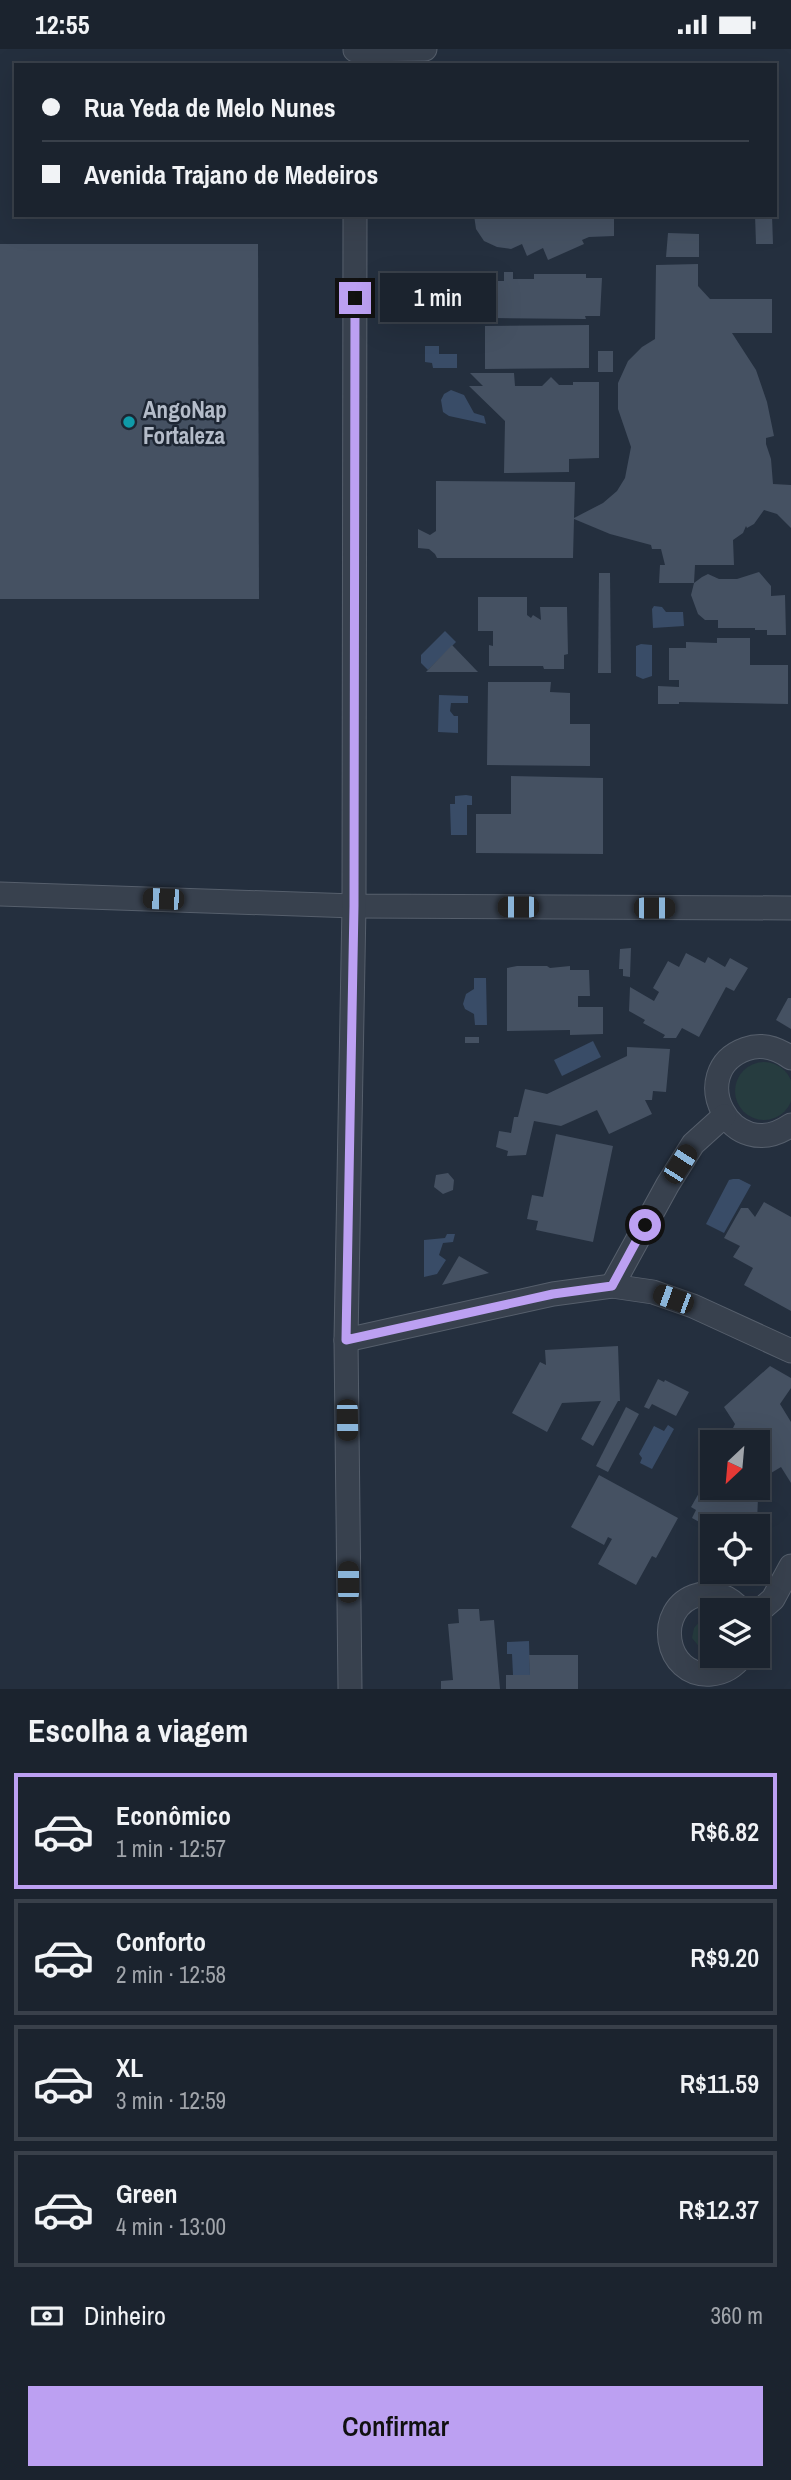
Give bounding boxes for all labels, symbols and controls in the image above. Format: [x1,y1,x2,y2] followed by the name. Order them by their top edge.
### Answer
[35,7,90,42] text: 12:55
[84,90,336,125] text: Rua Yeda de Melo Nunes
[84,157,378,192] text: Avenida Trajano de Medeiros
[380,273,495,323] callout: 1 min
[339,282,371,314] route end
[414,282,462,313] text: 1 min
[143,394,227,451] place label: AngoNap Fortaleza
[121,414,137,430] marker: AngoNap Fortaleza
[142,888,185,910] car
[498,897,540,918] car
[634,898,676,919] car
[660,1141,701,1187] car
[629,1209,661,1241] route start
[650,1282,697,1316] car
[337,1399,358,1441] car
[700,1430,770,1500] north arrow
[700,1430,770,1668] map controls
[700,1514,770,1584] button: locate
[338,1561,359,1603] car
[700,1598,770,1668] button: layers
[28,1709,248,1752] text: Escolha a viagem
[116,1798,231,1833] text: Econômico
[32,1800,95,1863] icon: car
[690,1814,759,1849] text: R$6.82
[116,1833,226,1864] text: 1 min · 12:57
[116,1924,206,1959] text: Conforto
[32,1926,95,1989] icon: car
[690,1940,759,1975] text: R$9.20
[116,1959,226,1990] text: 2 min · 12:58
[116,2050,143,2085] text: XL
[32,2052,95,2115] icon: car
[680,2066,759,2101] text: R$11.59
[116,2085,226,2116] text: 3 min · 12:59
[116,2176,178,2211] text: Green
[32,2178,95,2241] icon: car
[678,2192,759,2227] text: R$12.37
[116,2211,226,2242] text: 4 min · 13:00
[28,2297,66,2335] icon: cash
[84,2298,166,2333] text: Dinheiro
[711,2300,763,2331] text: 360 m
[28,2386,763,2466] button: Confirmar

